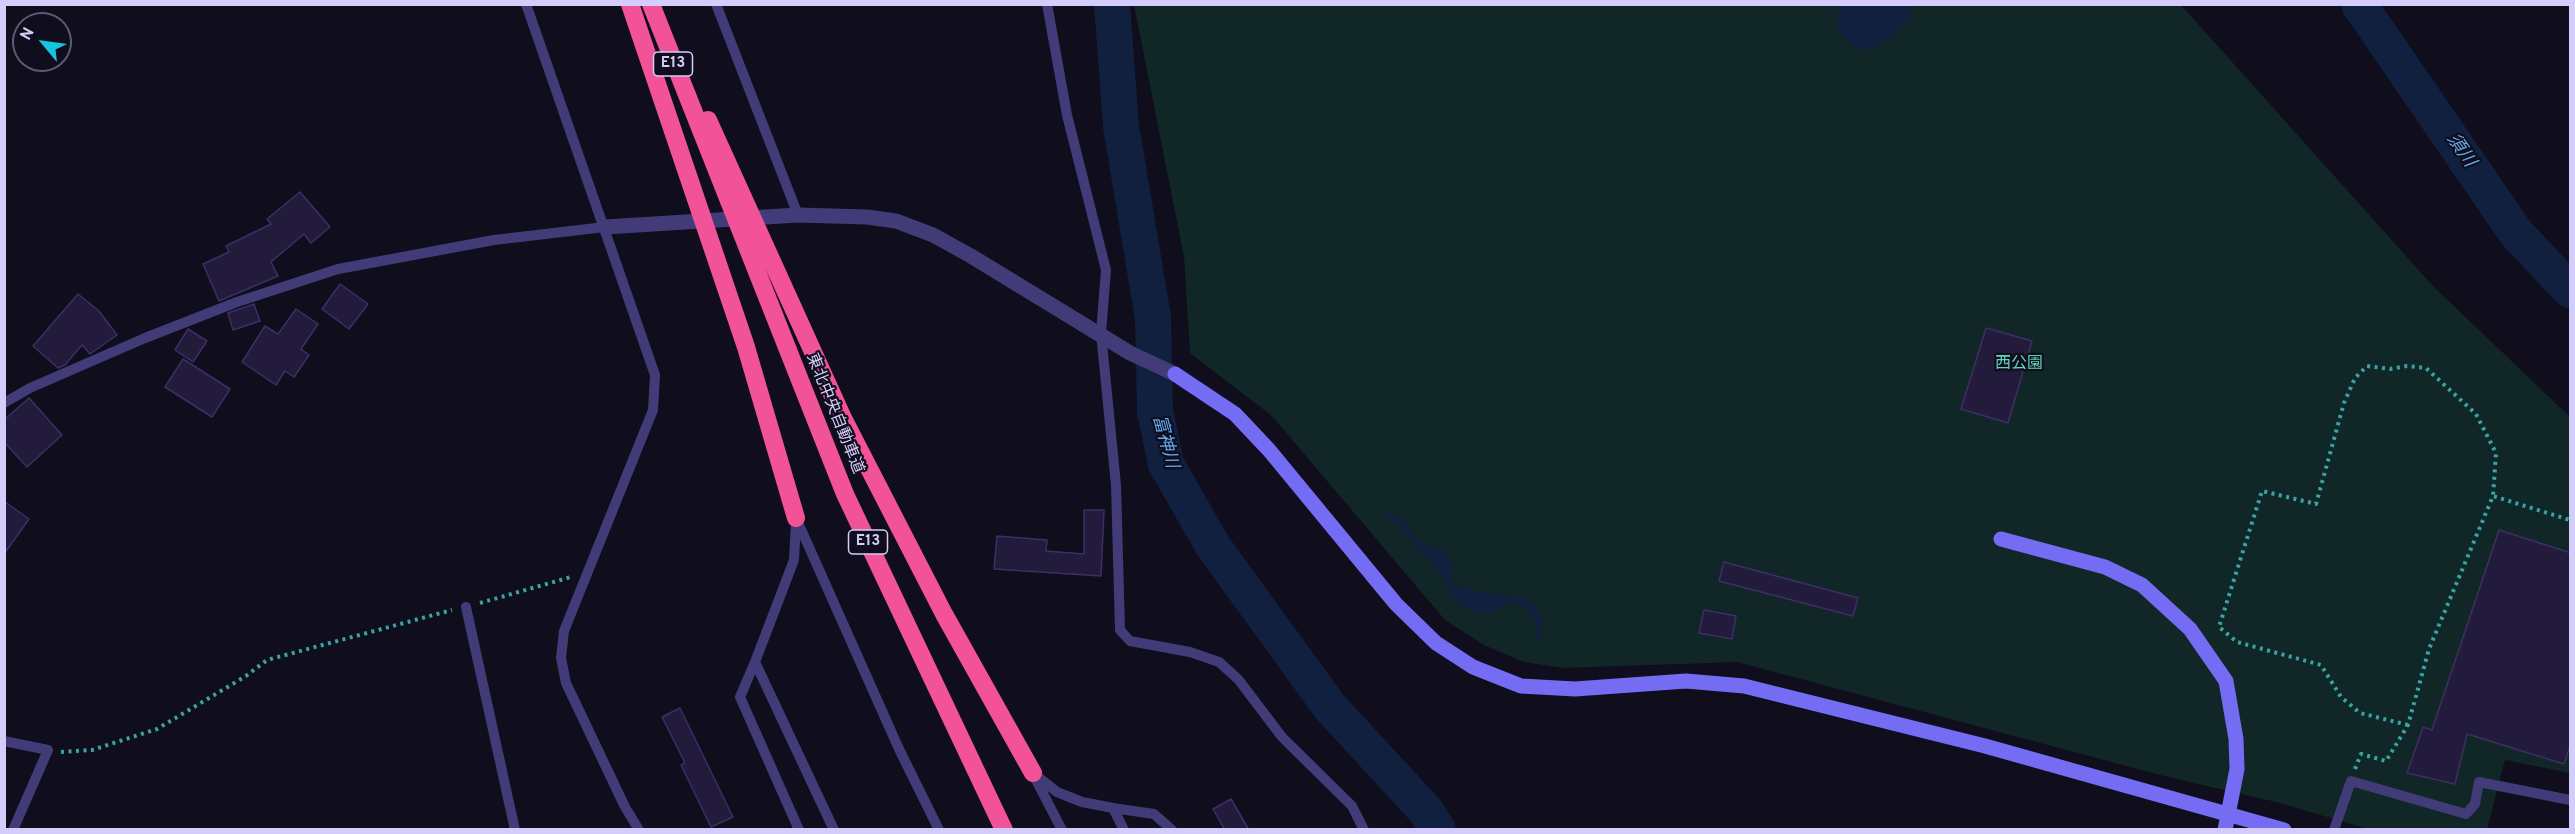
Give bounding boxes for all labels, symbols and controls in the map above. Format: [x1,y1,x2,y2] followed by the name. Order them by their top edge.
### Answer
[12,12,72,72] north arrow
[16,24,40,44] text: N
[654,52,692,76] road number: E13
[2441,130,2479,172] water label: 須川
[801,351,867,477] street label: 東北中央自動車道
[1995,355,2043,375] park label: 西公園
[1147,413,1181,471] water label: 富神川
[848,530,888,554] road number: E13

